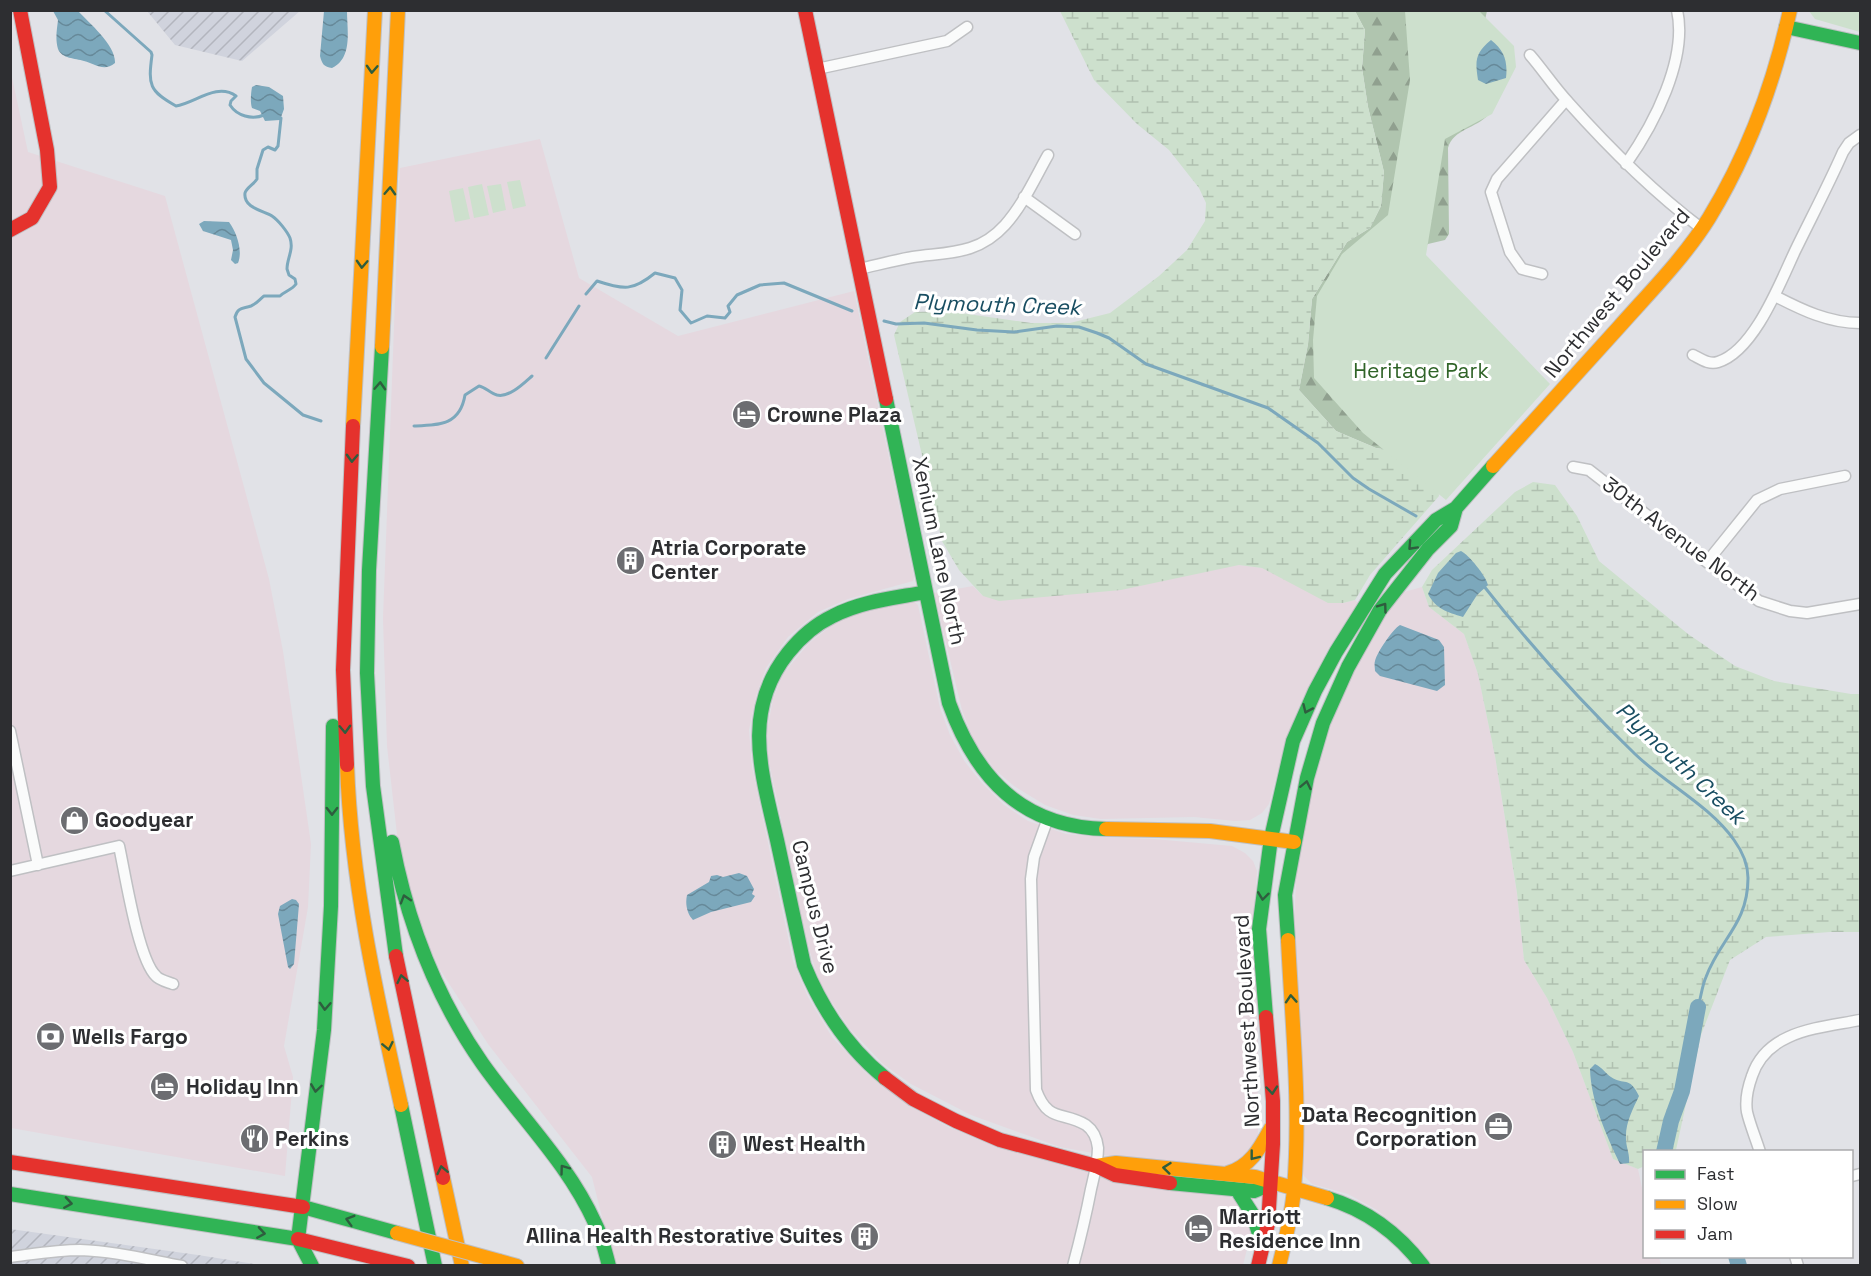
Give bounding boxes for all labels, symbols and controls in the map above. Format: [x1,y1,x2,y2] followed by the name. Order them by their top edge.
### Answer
[366,64,379,73] one-way arrow
[383,187,396,196] one-way arrow
[1538,202,1695,383] street label: Northwest Boulevard
[355,259,368,268] one-way arrow
[913,287,1083,321] water label: Plymouth Creek
[1353,357,1489,384] park label: Heritage Park
[374,381,387,390] one-way arrow
[730,399,762,431] hotel icon: Crowne Plaza
[767,401,902,428] place label: Crowne Plaza
[346,454,359,463] one-way arrow
[906,454,973,647] street label: Xenium Lane North
[1597,470,1766,607] street label: 30th Avenue North
[651,534,806,585] place label: Atria Corporate Center
[1408,539,1419,550] one-way arrow
[614,544,646,576] building icon: Atria Corporate Center
[1376,602,1387,613] one-way arrow
[1610,696,1753,832] water label: Plymouth Creek
[1302,703,1314,714] one-way arrow
[339,724,352,733] one-way arrow
[1299,780,1312,790] one-way arrow
[58,804,90,836] shop icon: Goodyear
[95,806,194,833] place label: Goodyear
[326,807,338,816] one-way arrow
[786,837,845,976] street label: Campus Drive
[1257,891,1270,900] one-way arrow
[400,894,412,905] one-way arrow
[1227,914,1266,1128] street label: Northwest Boulevard
[396,974,409,984] one-way arrow
[1284,995,1297,1004] one-way arrow
[319,1002,332,1011] one-way arrow
[35,1021,67,1053] bank icon: Wells Fargo
[72,1023,188,1050] place label: Wells Fargo
[381,1041,394,1051] one-way arrow
[149,1071,181,1103] hotel icon: Holiday Inn
[186,1073,299,1100] place label: Holiday Inn
[311,1083,323,1093] one-way arrow
[1265,1085,1278,1094] one-way arrow
[1301,1101,1477,1152] place label: Data Recognition Corporation
[1482,1111,1514,1143] office icon: Data Recognition Corporation
[238,1123,270,1155] restaurant icon: Perkins
[275,1125,349,1152] place label: Perkins
[706,1128,738,1160] building icon: West Health
[743,1130,866,1157] place label: West Health
[1251,1149,1262,1160] one-way arrow
[1643,1150,1853,1258] legend
[1162,1162,1171,1175] one-way arrow
[1697,1162,1734,1185] text: Fast
[560,1164,571,1175] one-way arrow
[436,1165,449,1175] one-way arrow
[1697,1192,1738,1215] text: Slow
[64,1197,73,1209] one-way arrow
[1219,1203,1361,1254] place label: Marriott Residence Inn
[1182,1213,1214,1245] hotel icon: Marriott Residence Inn
[345,1215,356,1227] one-way arrow
[848,1220,880,1252] building icon: Allina Health Restorative Suites
[526,1222,843,1249] place label: Allina Health Restorative Suites
[1697,1222,1733,1245] text: Jam
[256,1227,266,1239] one-way arrow

